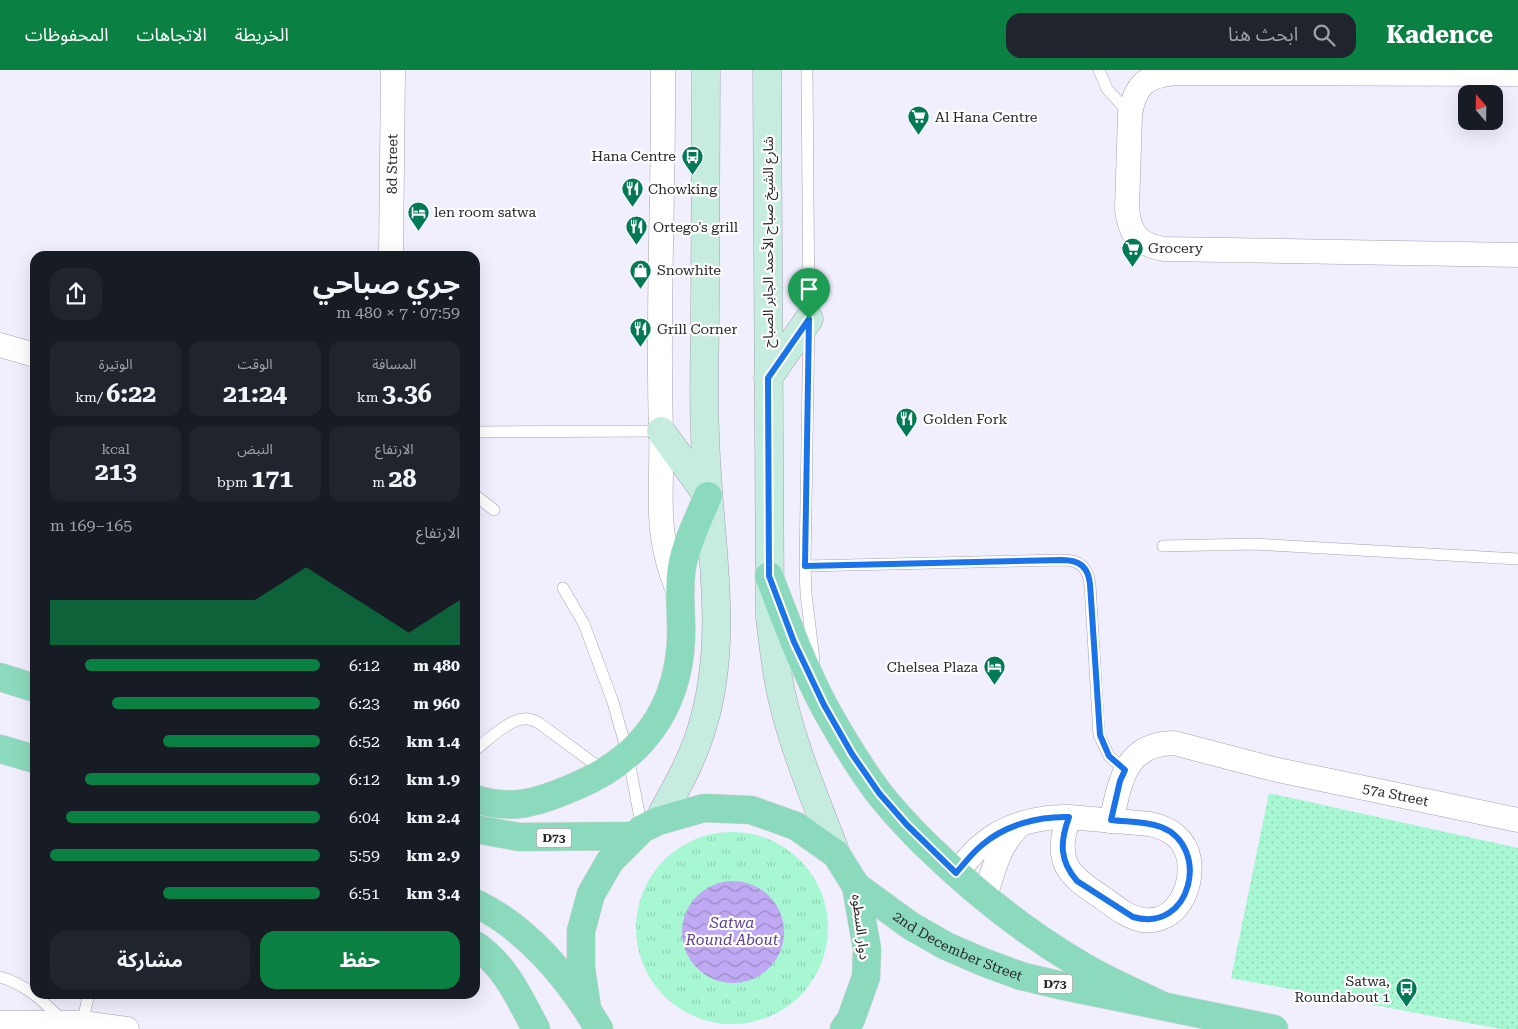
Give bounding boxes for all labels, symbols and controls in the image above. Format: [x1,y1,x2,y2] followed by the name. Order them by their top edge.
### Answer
[1006,13,1356,58] search box
[1310,21,1338,49] icon: search
[1386,21,1493,49] text: Kadence
[1228,23,1298,46] text: ابحث هنا
[25,24,109,45] text: المحفوظات
[137,24,207,45] text: الاتجاهات
[235,24,289,45] text: الخريطة
[1458,85,1502,130] north arrow
[1458,85,1503,130] map controls
[907,105,931,136] supermarket icon: Al Hana Centre
[935,109,1038,125] place label: Al Hana Centre
[384,134,400,194] street label: 8d Street
[760,136,779,348] street label: شارع الشيخ صباح الأحمد الجابر الصباح
[680,144,704,175] bus stop icon: Hana Centre
[591,148,676,164] place label: Hana Centre
[620,177,644,208] restaurant icon: Chowking
[648,181,717,197] place label: Chowking
[406,200,430,231] hotel icon: len room satwa
[434,204,536,220] place label: len room satwa
[625,215,649,246] restaurant icon: Ortego's grill
[653,219,739,235] place label: Ortego's grill
[1120,236,1144,267] supermarket icon: Grocery
[1148,240,1204,256] place label: Grocery
[629,258,653,289] shop icon: Snowhite
[657,262,721,278] place label: Snowhite
[313,267,460,300] text: جري صباحي
[50,268,102,320] button: share
[788,268,830,319] pin
[795,275,823,303] icon: arrive
[336,303,460,322] text: 07:59 · 7 × 480 m
[629,317,653,348] restaurant icon: Grill Corner
[657,321,738,337] place label: Grill Corner
[99,356,133,372] text: الوتيرة
[237,356,273,372] text: الوقت
[372,356,416,372] text: المسافة
[106,379,156,408] text: 6:22
[223,379,287,408] text: 21:24
[382,379,432,408] text: 3.36
[75,389,106,405] text: /km
[357,389,382,405] text: km
[895,407,919,438] restaurant icon: Golden Fork
[923,411,1007,427] place label: Golden Fork
[102,441,130,457] text: kcal
[237,441,273,457] text: النبض
[375,441,414,457] text: الارتفاع
[95,457,137,486] text: 213
[251,464,293,493] text: 171
[388,464,417,493] text: 28
[217,474,251,490] text: bpm
[372,474,388,490] text: m
[50,516,132,535] text: 165–169 m
[416,523,460,542] text: الارتفاع
[982,655,1006,686] hotel icon: Chelsea Plaza
[349,656,380,675] text: 6:12
[414,656,460,675] text: 480 m
[887,659,978,675] place label: Chelsea Plaza
[349,694,380,713] text: 6:23
[414,694,460,713] text: 960 m
[349,732,380,751] text: 6:52
[407,732,460,751] text: 1.4 km
[349,770,380,789] text: 6:12
[407,770,460,789] text: 1.9 km
[1361,780,1430,809] street label: 57a Street
[349,808,380,827] text: 6:04
[407,808,460,827] text: 2.4 km
[536,828,572,848] road number: D73
[349,846,380,865] text: 5:59
[407,846,460,865] text: 2.9 km
[349,884,380,903] text: 6:51
[407,884,460,903] text: 3.4 km
[848,893,873,961] street label: دوار السطوه
[890,908,1025,984] street label: 2nd December Street
[685,914,779,949] water label: Satwa Round About
[50,931,250,989] button: مشاركة
[260,931,460,989] button: حفظ
[1295,973,1390,1005] place label: Satwa, Roundabout 1
[1038,974,1072,994] road number: D73
[1394,977,1418,1008] bus stop icon: Satwa, Roundabout 1

